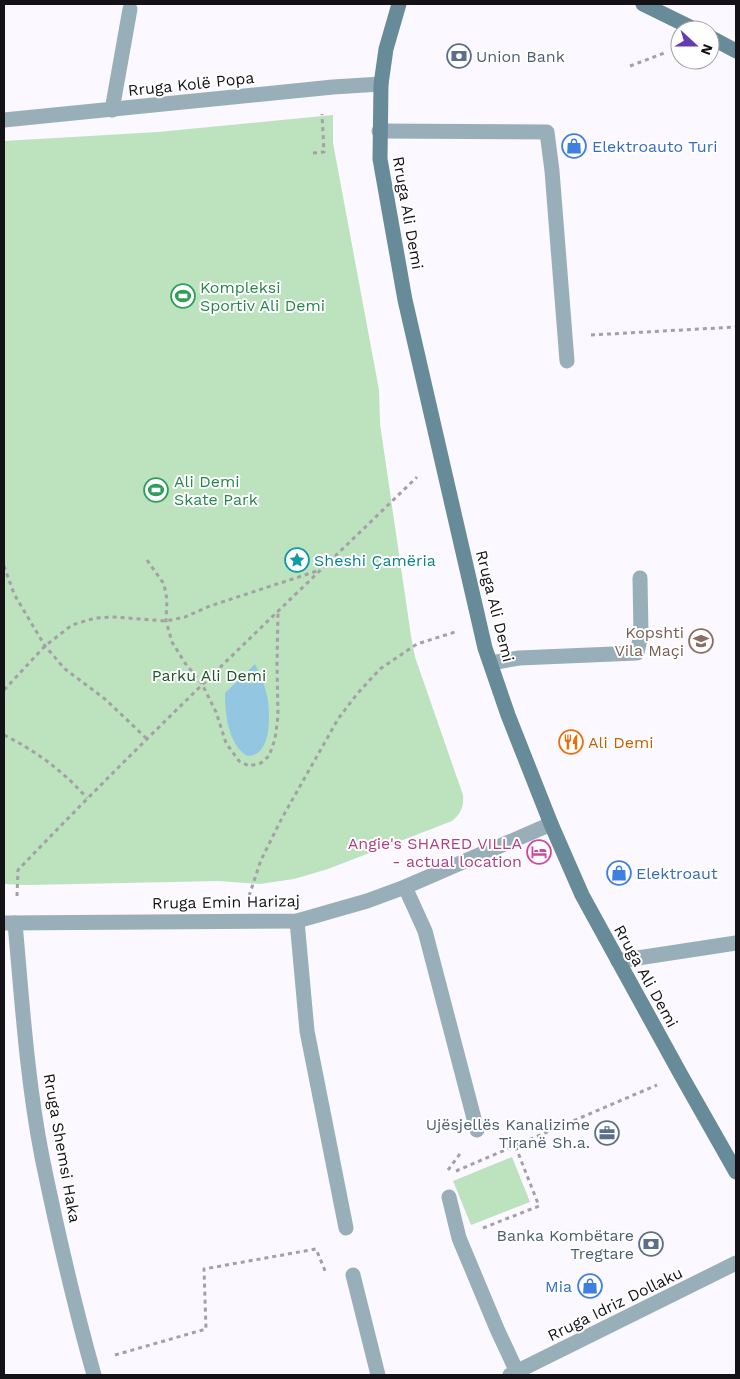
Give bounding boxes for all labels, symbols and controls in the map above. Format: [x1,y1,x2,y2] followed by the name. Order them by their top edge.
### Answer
[670,20,720,70] north arrow
[698,42,716,57] text: N
[446,43,472,69] bank icon: Union Bank
[476,47,565,66] place label: Union Bank
[127,68,255,100] street label: Rruga Kolë Popa
[561,133,587,159] shop icon: Elektroauto Turi
[592,137,718,156] place label: Elektroauto Turi
[389,155,427,271] street label: Rruga Ali Demi
[200,278,325,315] place label: Kompleksi Sportiv Ali Demi
[170,283,196,309] sports icon: Kompleksi Sportiv Ali Demi
[174,472,258,509] place label: Ali Demi Skate Park
[143,477,169,503] sports icon: Ali Demi Skate Park
[284,547,310,573] place icon: Sheshi Çamëria
[472,548,518,664] street label: Rruga Ali Demi
[314,551,436,570] place label: Sheshi Çamëria
[614,623,684,660] place label: Kopshti Vila Maçi
[688,628,714,654] school or university icon: Kopshti Vila Maçi
[152,666,266,685] park label: Parku Ali Demi
[558,729,584,755] restaurant icon: Ali Demi
[588,733,653,752] place label: Ali Demi
[348,834,522,871] place label: Angie's SHARED VILLA - actual location
[526,839,552,865] hotel icon: Angie's SHARED VILLA - actual location
[606,860,632,886] shop icon: Elektroaut
[636,864,718,883] place label: Elektroaut
[152,891,300,913] street label: Rruga Emin Harizaj
[610,921,682,1031] street label: Rruga Ali Demi
[40,1072,84,1224] street label: Rruga Shemsi Haka
[426,1115,590,1152] place label: Ujësjellës Kanalizime Tiranë Sh.a.
[594,1120,620,1146] office icon: Ujësjellës Kanalizime Tiranë Sh.a.
[497,1226,634,1263] place label: Banka Kombëtare Tregtare
[638,1231,664,1257] bank icon: Banka Kombëtare Tregtare
[544,1263,686,1345] street label: Rruga Idriz Dollaku
[577,1273,603,1299] shop icon: Mia
[545,1277,572,1296] place label: Mia

